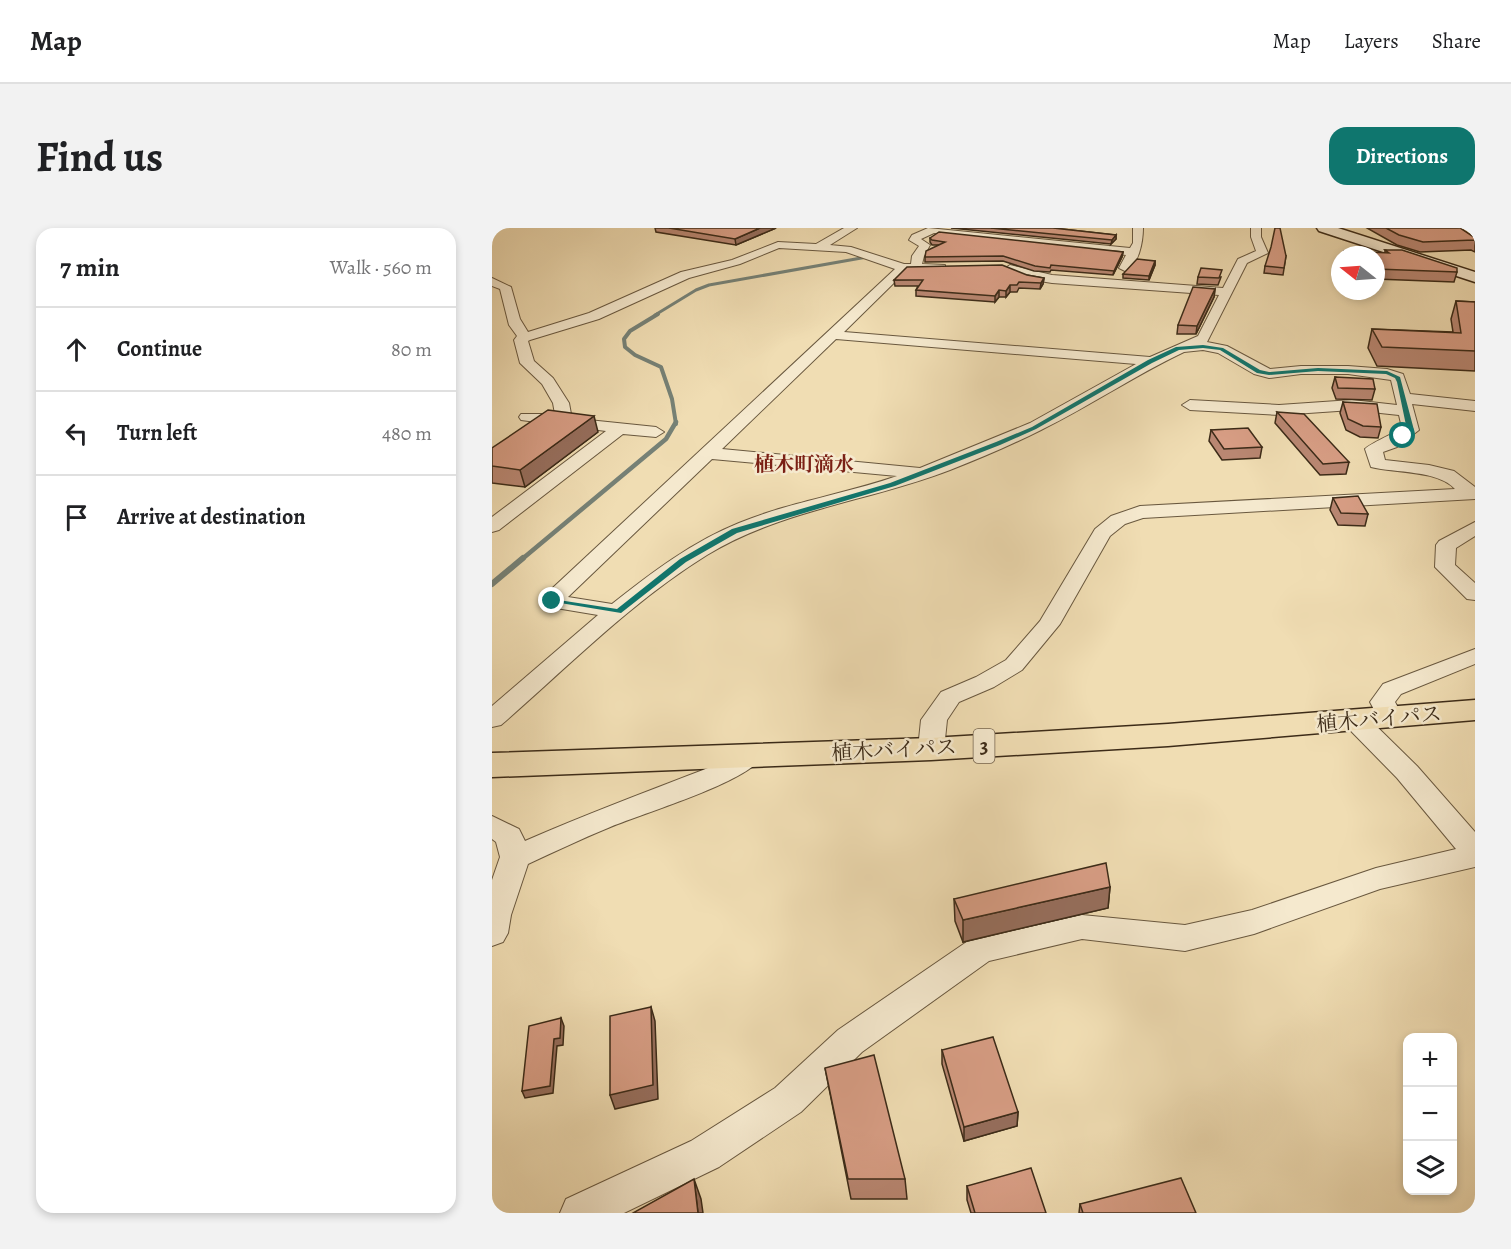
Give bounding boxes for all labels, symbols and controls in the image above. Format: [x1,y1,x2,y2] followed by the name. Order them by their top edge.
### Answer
[30,22,82,60] text: Map
[1272,27,1311,55] text: Map
[1344,27,1399,55] text: Layers
[1432,27,1481,55] text: Share
[1329,127,1475,185] button: Directions
[36,128,163,185] text: Find us
[1331,246,1385,300] north arrow
[60,250,120,285] text: 7 min
[330,254,432,281] text: Walk · 560 m
[60,333,93,366] icon: ahead
[117,334,202,364] text: Continue
[391,336,432,363] text: 80 m
[60,417,93,450] icon: left
[117,418,197,448] text: Turn left
[382,420,432,447] text: 480 m
[1389,422,1415,448] route start
[754,451,854,478] district label: 植木町滴水
[60,501,93,534] icon: arrive
[117,502,306,532] text: Arrive at destination
[538,587,564,613] route end
[1315,700,1443,738] street label: 植木バイパス
[974,729,994,763] road number: 3
[831,733,957,767] street label: 植木バイパス
[1403,1033,1457,1195] map controls
[1403,1033,1457,1087] button: +
[1403,1087,1457,1141] button: −
[1403,1141,1457,1195] button: layers

